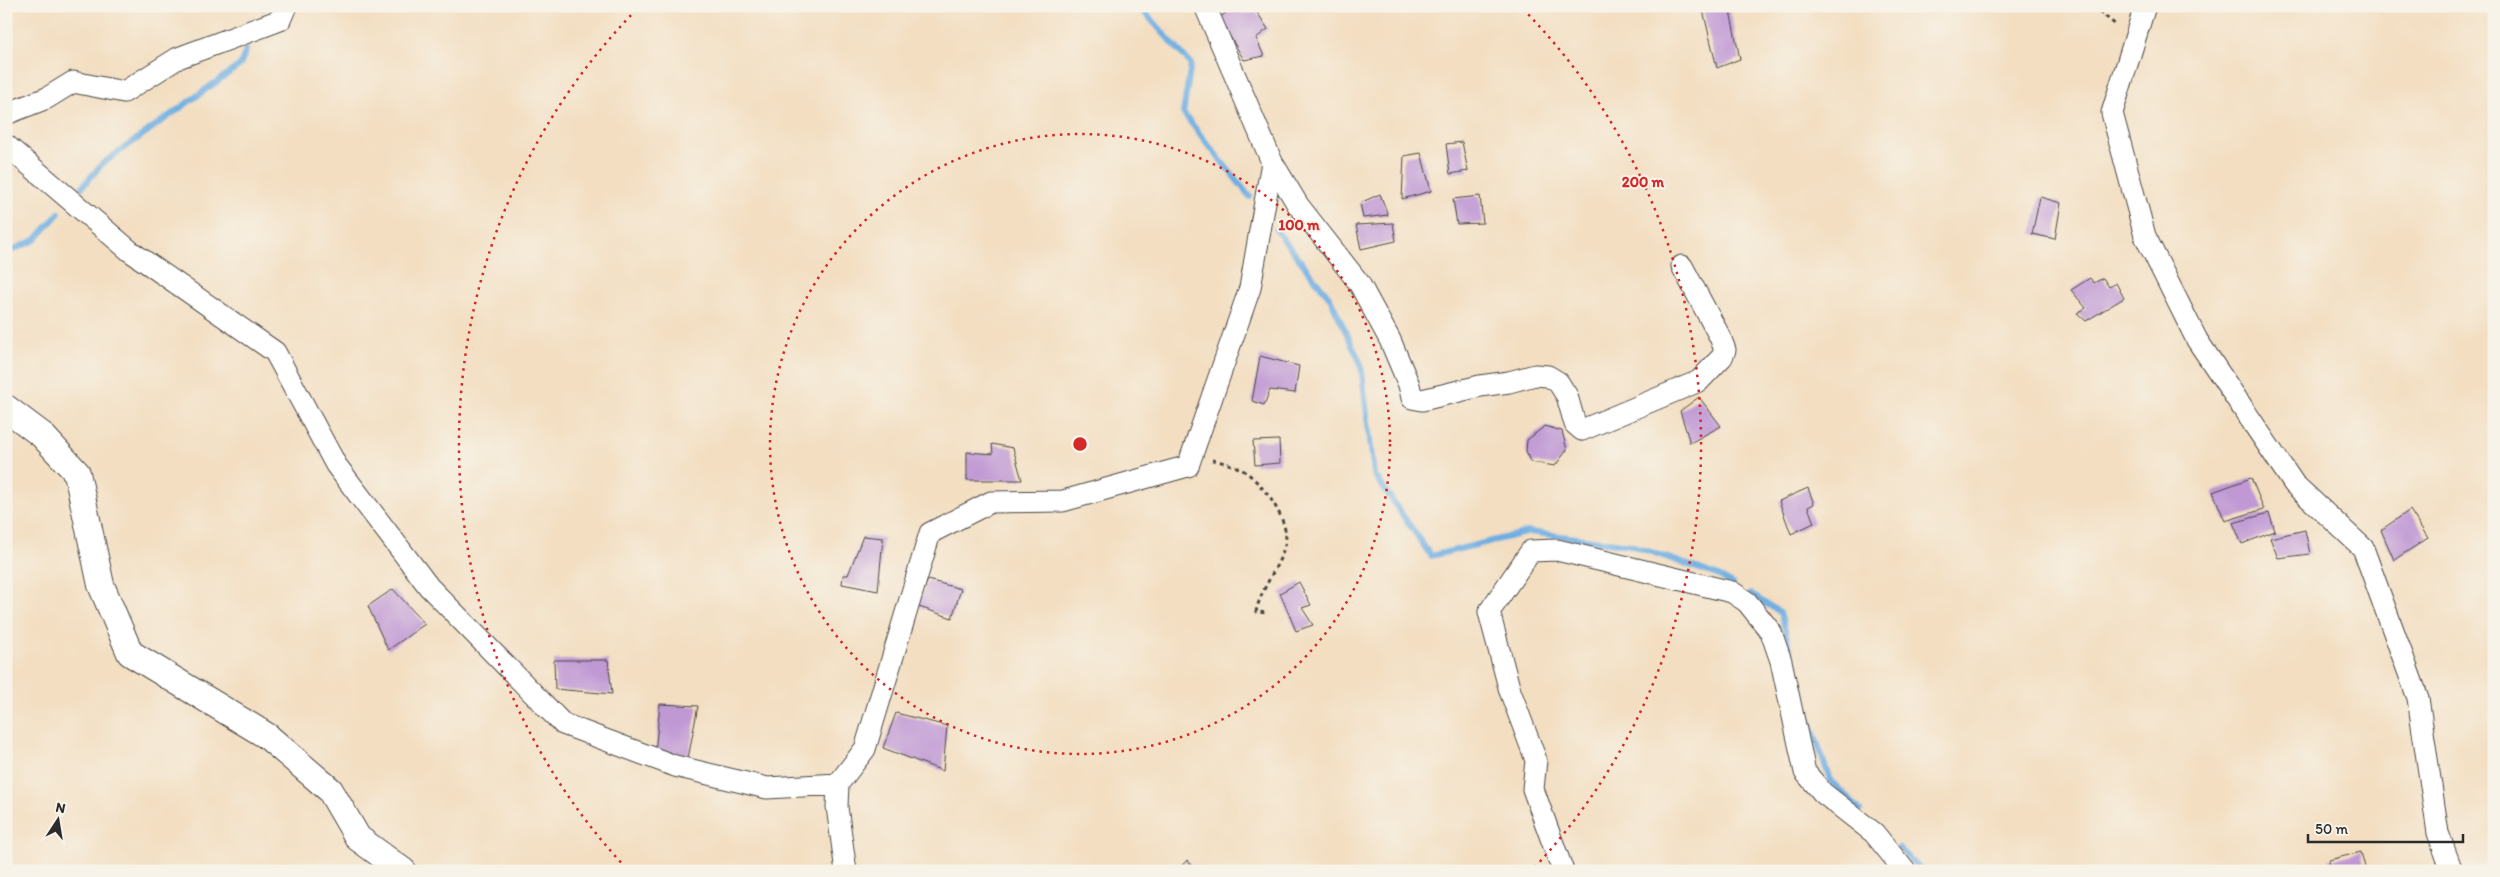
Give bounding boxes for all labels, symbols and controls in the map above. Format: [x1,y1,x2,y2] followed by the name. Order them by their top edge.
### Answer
[1622,173,1665,191] text: 200 m
[1278,216,1320,234] text: 100 m
[1071,435,1089,453] centre of rings
[32,794,82,844] north arrow
[54,798,67,817] text: N
[2308,812,2462,844] scale bar
[2315,820,2348,838] text: 50 m

